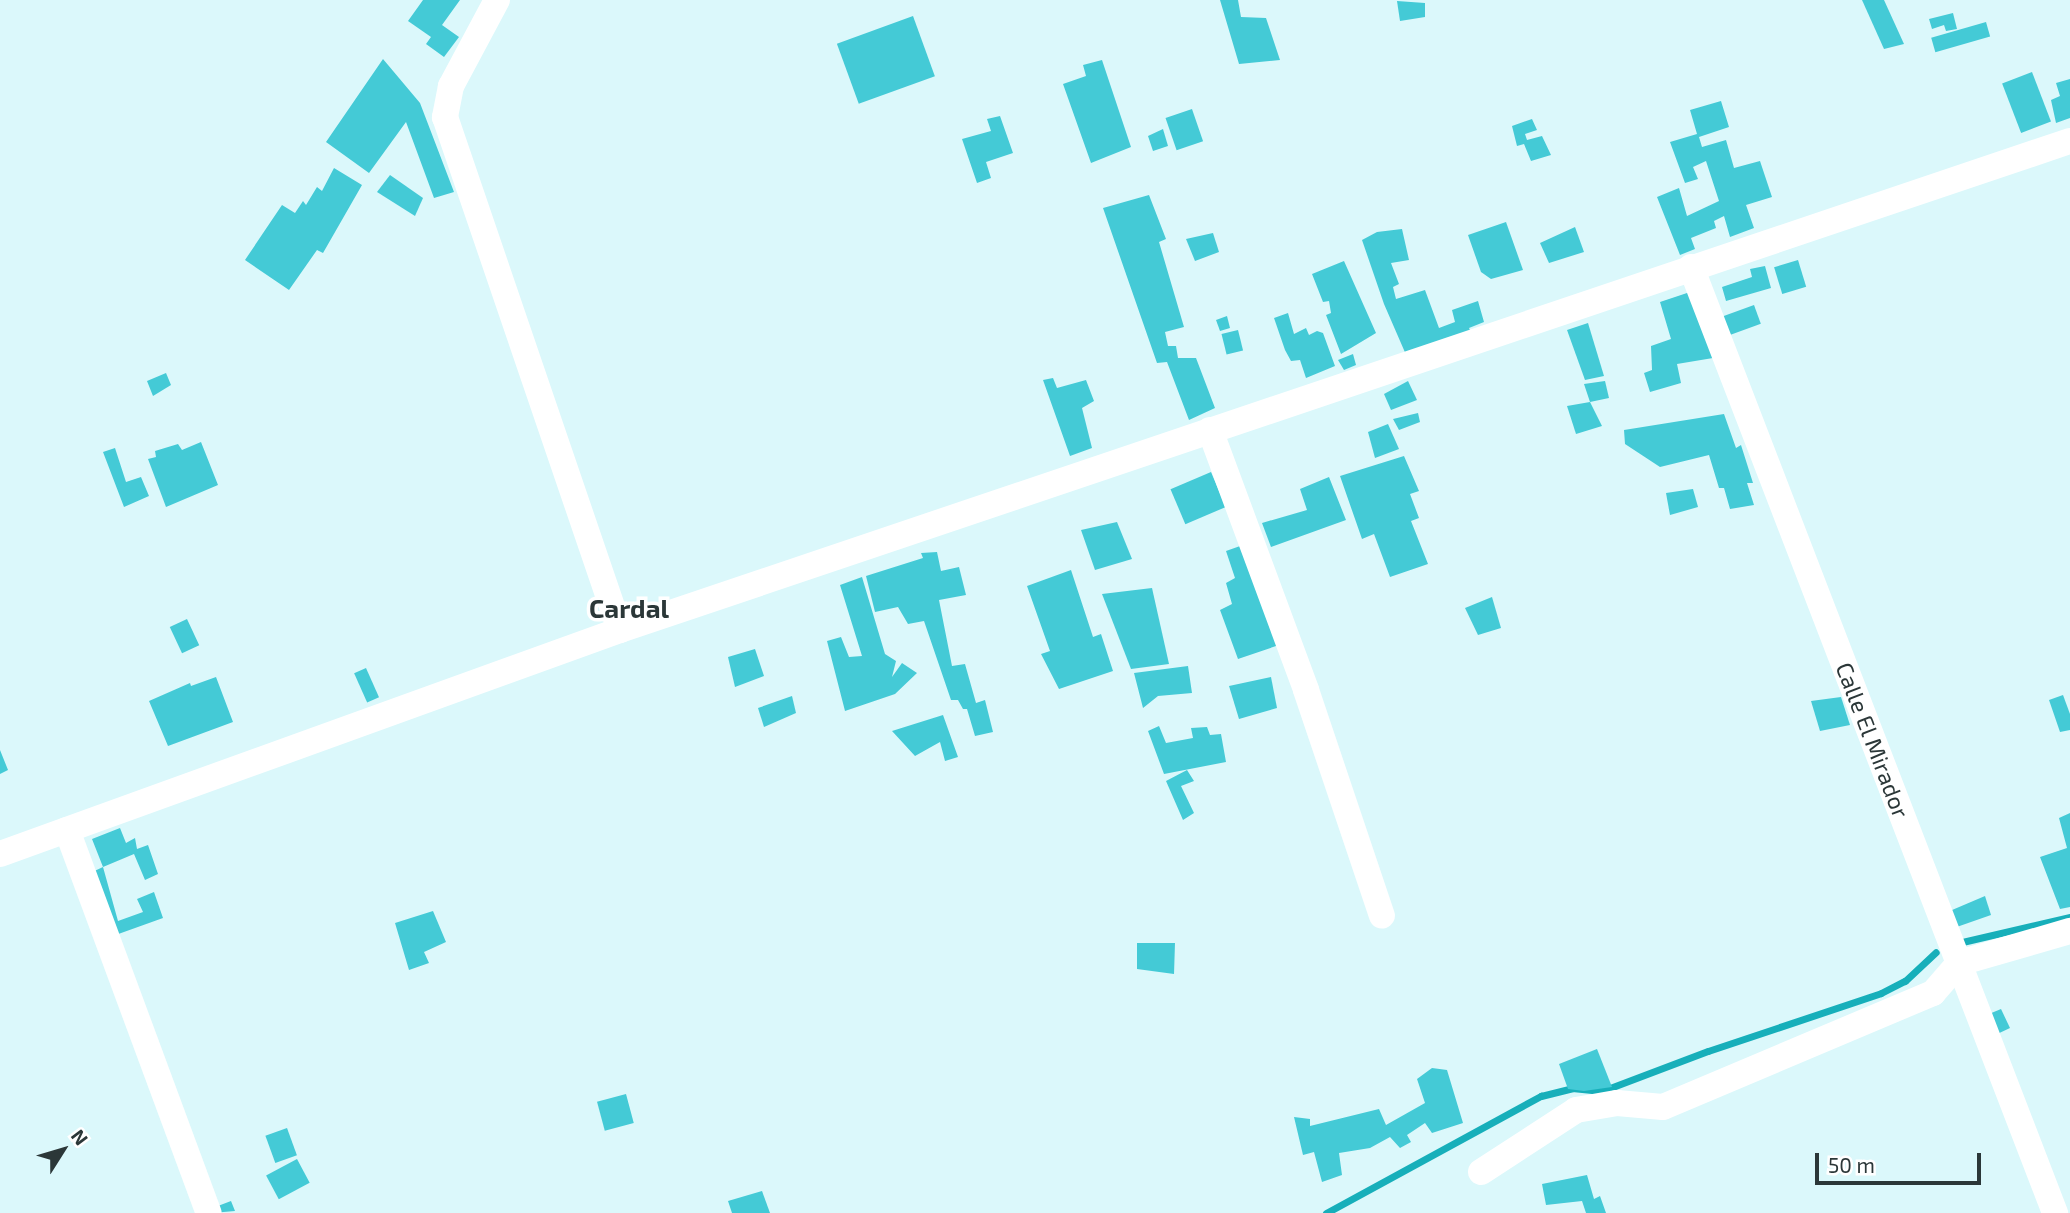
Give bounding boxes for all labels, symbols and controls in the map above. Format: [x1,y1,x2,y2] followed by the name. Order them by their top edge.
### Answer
[589,592,669,624] district label: Cardal
[1831,658,1915,822] street label: Calle El Mirador
[28,1115,98,1185] north arrow
[67,1125,93,1149] text: N
[1818,1140,1984,1184] scale bar
[1828,1152,1875,1177] text: 50 m

